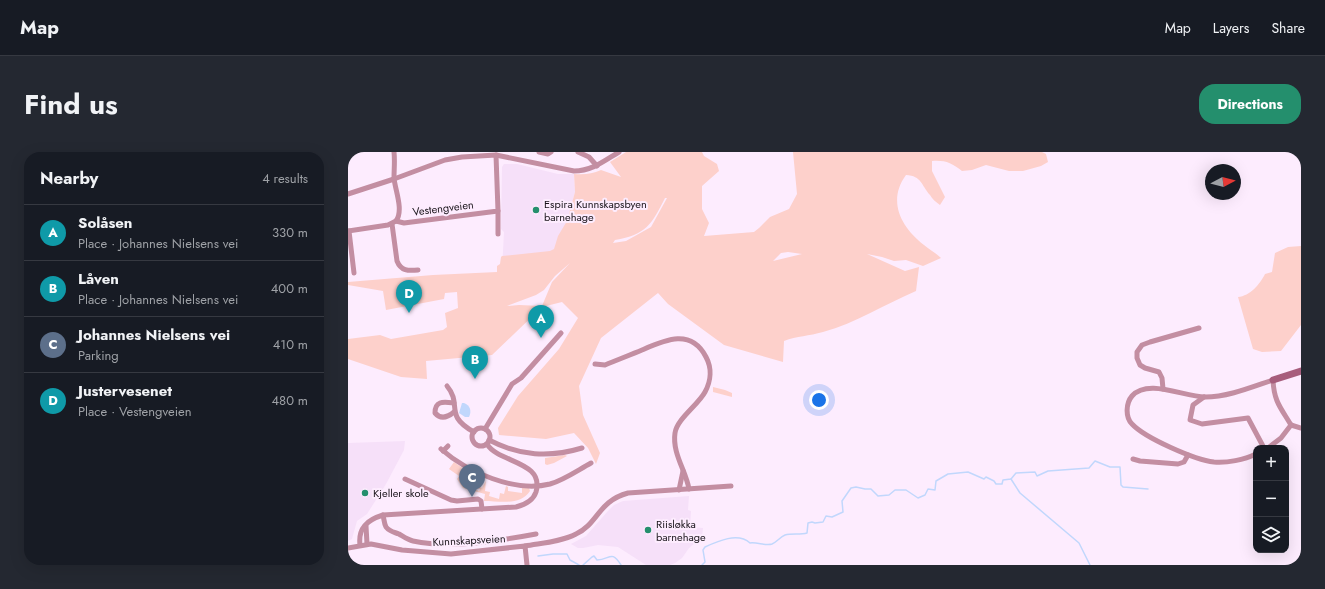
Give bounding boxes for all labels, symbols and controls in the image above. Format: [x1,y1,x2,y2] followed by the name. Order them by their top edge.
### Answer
[20,14,59,41] text: Map
[1165,18,1191,38] text: Map
[1213,18,1249,38] text: Layers
[1271,18,1305,38] text: Share
[24,84,118,125] text: Find us
[1199,84,1301,124] button: Directions
[1205,164,1241,200] north arrow
[40,166,98,190] text: Nearby
[262,169,308,188] text: 4 results
[412,196,474,220] street label: Vestengveien
[544,196,647,225] place label: Espira Kunnskapsbyen barnehage
[531,205,541,215] marker: Espira Kunnskapsbyen barnehage
[78,212,133,234] text: Solåsen
[48,223,58,242] text: A
[272,223,308,242] text: 330 m
[78,234,238,253] text: Place · Johannes Nielsens vei
[78,268,119,290] text: Låven
[49,279,57,298] text: B
[271,279,308,298] text: 400 m
[396,280,422,313] pin: D
[78,290,238,309] text: Place · Johannes Nielsens vei
[528,305,554,338] pin: A
[78,324,230,346] text: Johannes Nielsens vei
[48,335,58,354] text: C
[273,335,308,354] text: 410 m
[78,346,119,365] text: Parking
[462,346,488,379] pin: B
[78,380,172,402] text: Justervesenet
[809,390,829,410] your location
[48,391,58,410] text: D
[271,391,308,410] text: 480 m
[78,402,192,421] text: Place · Vestengveien
[1253,445,1289,553] map controls
[1253,445,1289,481] button: +
[459,464,485,497] pin: C
[1253,481,1289,517] button: −
[373,485,429,501] place label: Kjeller skole
[360,488,370,498] marker: Kjeller skole
[656,516,706,545] place label: Riisløkka barnehage
[1253,517,1289,553] button: layers
[643,525,653,535] marker: Riisløkka barnehage
[432,530,506,550] street label: Kunnskapsveien

